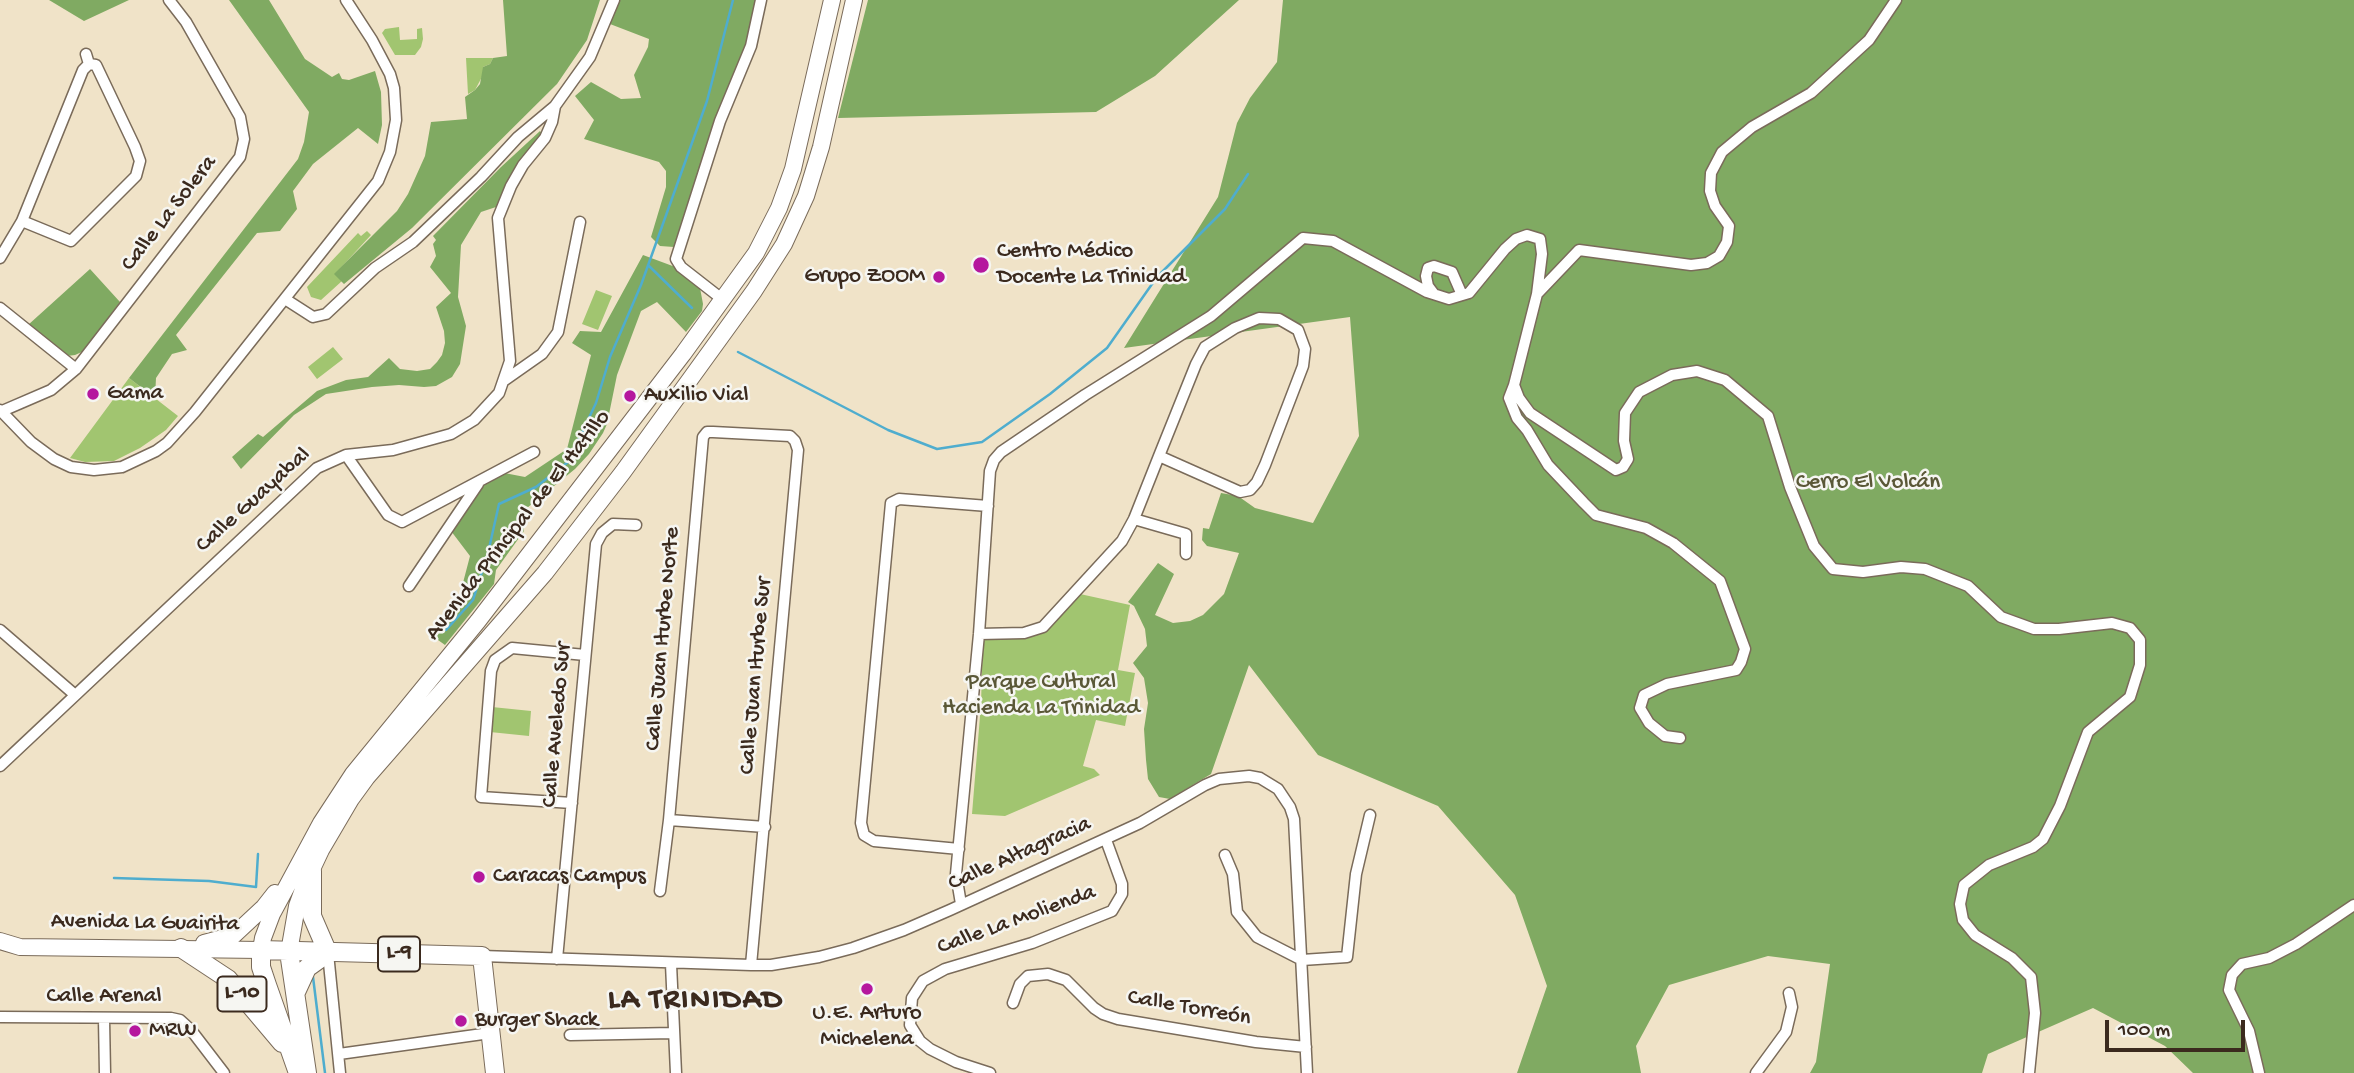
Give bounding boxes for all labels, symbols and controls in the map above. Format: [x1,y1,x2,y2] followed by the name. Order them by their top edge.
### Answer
[116,150,224,278] street label: Calle La Solera
[997,238,1186,292] place label: Centro Médico Docente La Trinidad
[971,255,991,275] marker: Centro Médico Docente La Trinidad
[804,263,925,291] place label: Grupo ZOOM
[931,269,947,285] marker: Grupo ZOOM
[107,380,163,408] place label: Gama
[644,382,748,410] place label: Auxilio Vial
[85,386,101,402] marker: Gama
[622,388,638,404] marker: Auxilio Vial
[420,405,618,647] street label: Avenida Principal de El Hatillo
[191,442,317,560] street label: Calle Guayabal
[1796,469,1940,497] park label: Cerro El Volcán
[640,526,688,752] street label: Calle Juan Iturbe Norte
[735,576,779,776] street label: Calle Juan Iturbe Sur
[537,641,579,809] street label: Calle Aveledo Sur
[942,669,1140,723] park label: Parque Cultural Hacienda La Trinidad
[944,811,1096,899] street label: Calle Altagracia
[493,863,646,891] place label: Caracas Campus
[471,869,487,885] marker: Caracas Campus
[934,880,1100,962] street label: Calle La Molienda
[51,909,239,939] street label: Avenida La Guairita
[378,936,420,972] road number: L-9
[218,976,266,1012] road number: L-10
[859,981,875,997] marker: U.E. Arturo Michelena
[46,983,162,1011] street label: Calle Arenal
[609,984,783,1020] district label: LA TRINIDAD
[1125,985,1253,1033] street label: Calle Torreón
[812,1000,922,1054] place label: U.E. Arturo Michelena
[2109,1006,2249,1050] scale bar
[475,1007,598,1035] place label: Burger Shack
[453,1013,469,1029] marker: Burger Shack
[149,1017,197,1045] place label: MRW
[2118,1019,2170,1044] text: 100 m
[127,1023,143,1039] marker: MRW

